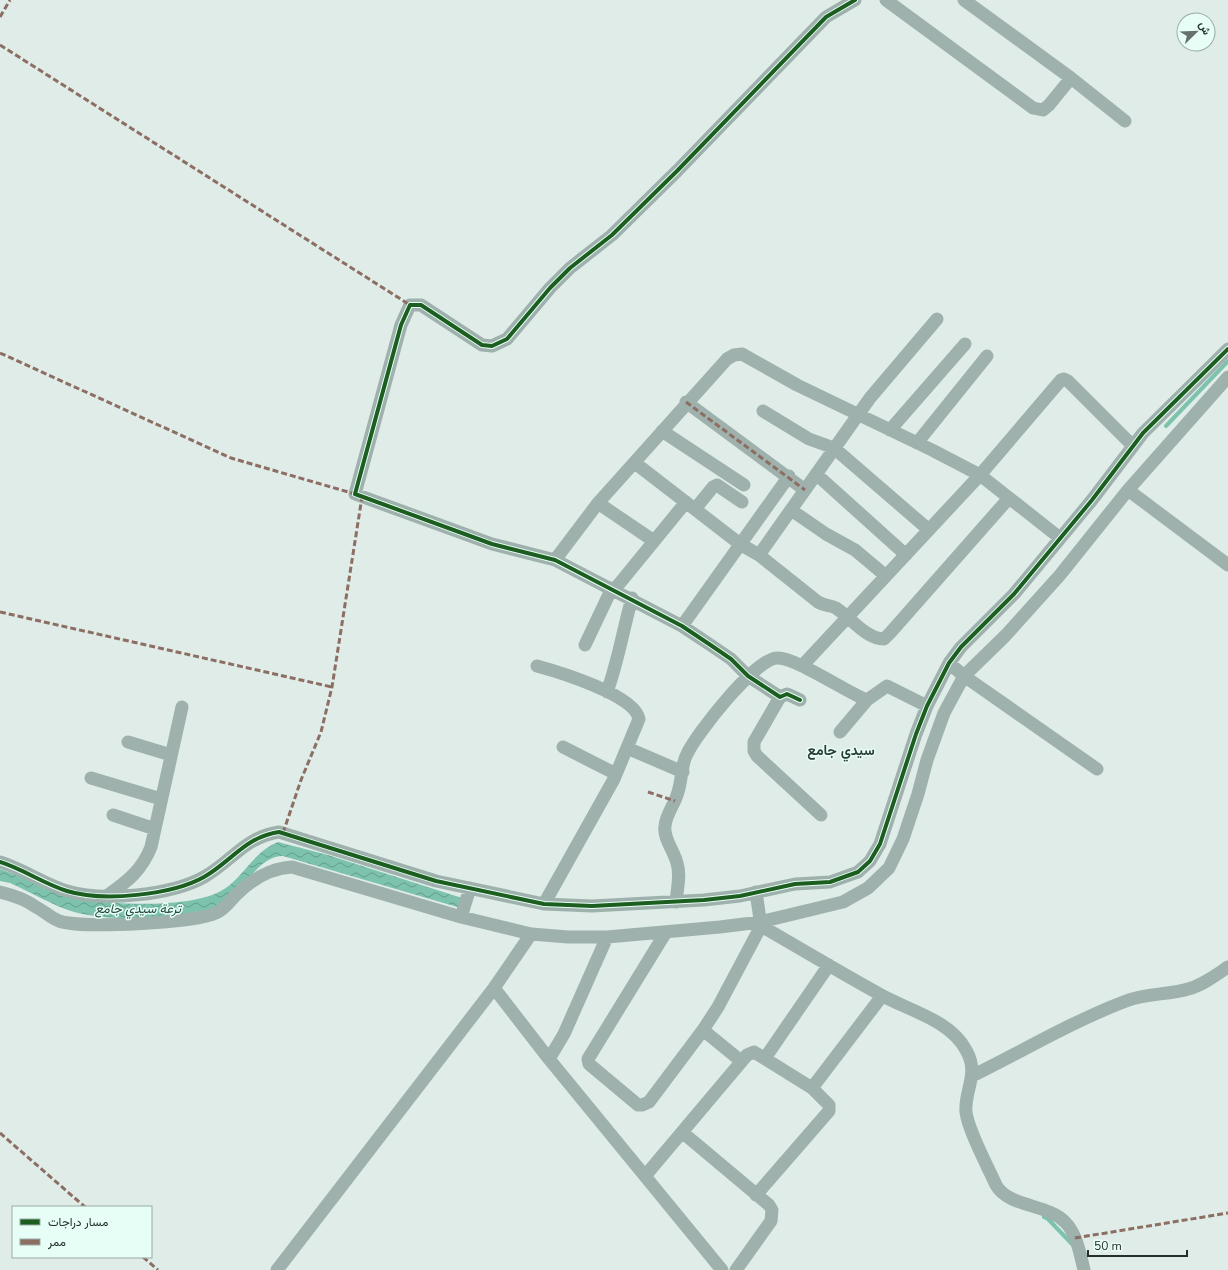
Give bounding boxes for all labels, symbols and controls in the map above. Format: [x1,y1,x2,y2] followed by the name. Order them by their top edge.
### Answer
[1176,12,1216,52] north arrow
[1195,19,1214,37] text: ش
[807,741,875,762] district label: سيدي جامع
[95,900,183,919] water label: ترعة سيدي جامع
[12,1206,152,1258] legend
[48,1214,108,1230] text: مسار دراجات
[1088,1232,1187,1258] scale bar
[47,1234,66,1250] text: ممر
[1094,1238,1122,1254] text: 50 m

